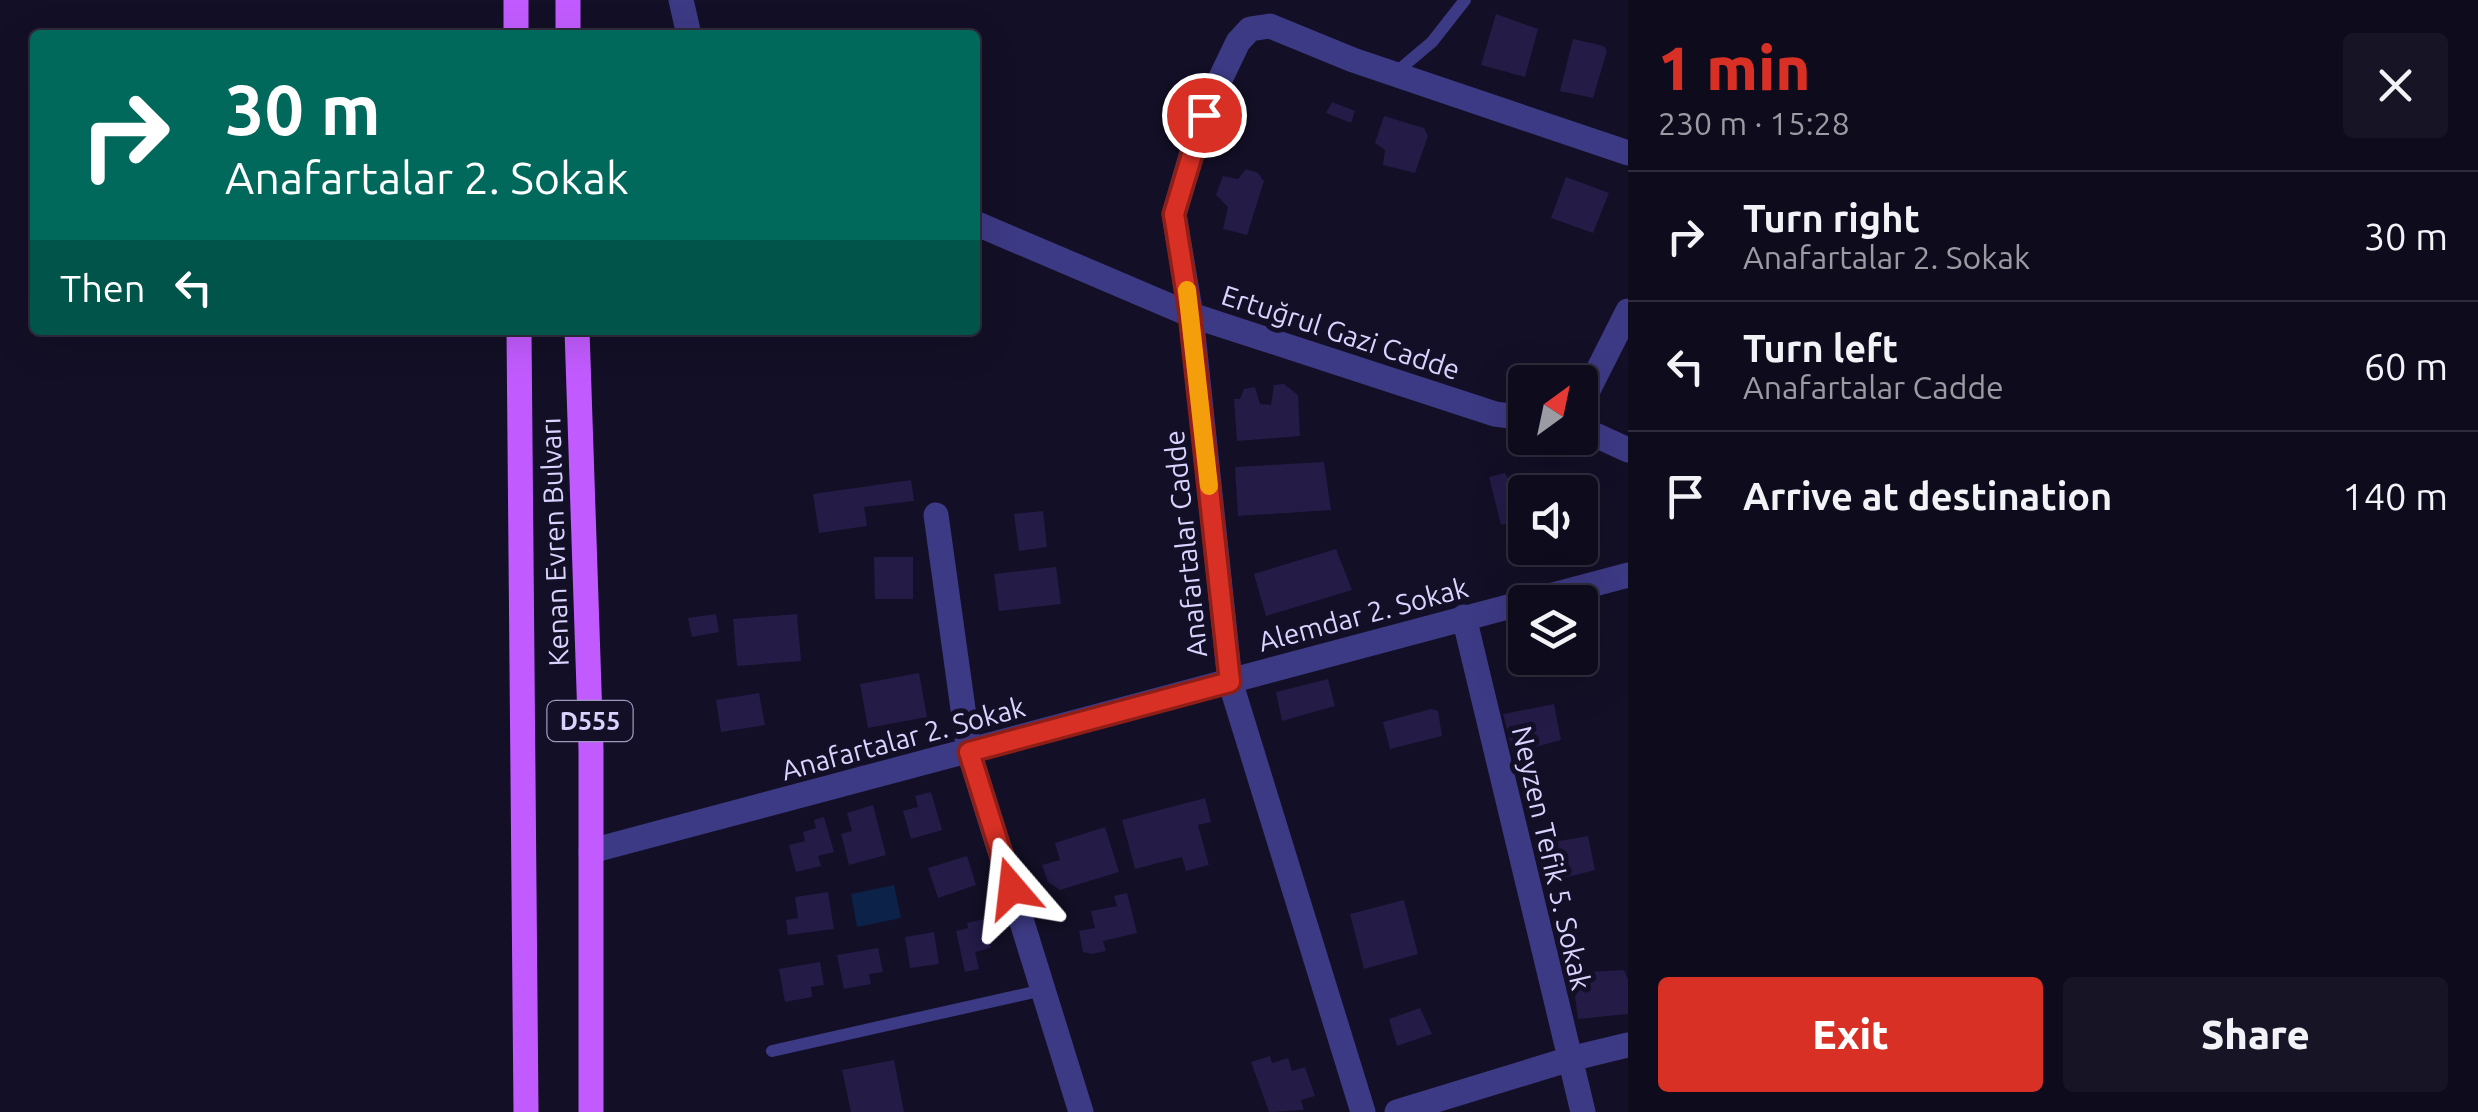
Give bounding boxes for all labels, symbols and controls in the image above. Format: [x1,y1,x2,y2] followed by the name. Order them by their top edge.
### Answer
[2343,33,2448,138] button: close
[1658,34,1811,101] text: 1 min
[60,70,190,200] icon: right
[225,70,381,148] text: 30 m
[1162,73,1247,158] pin
[1177,88,1232,143] icon: arrive
[1658,105,1850,141] text: 230 m · 15:28
[225,152,629,203] text: Anafartalar 2. Sokak
[1743,197,1920,239] text: Turn right
[1658,209,1713,264] icon: right
[2364,215,2448,257] text: 30 m
[1743,239,2030,275] text: Anafartalar 2. Sokak
[166,260,221,315] icon: left
[60,267,146,309] text: Then
[1218,279,1464,385] street label: Ertuğrul Gazi Cadde
[1743,327,1898,369] text: Turn left
[1658,339,1713,394] icon: left
[2364,345,2448,387] text: 60 m
[1508,365,1598,455] north arrow
[1508,365,1598,675] map controls
[1743,369,2004,405] text: Anafartalar Cadde
[534,417,574,667] street label: Kenan Evren Bulvarı
[1158,429,1212,659] street label: Anafartalar Cadde
[1658,469,1713,524] icon: arrive
[1508,475,1598,565] button: sound
[1743,475,2112,517] text: Arrive at destination
[2342,475,2448,517] text: 140 m
[1255,571,1471,657] street label: Alemdar 2. Sokak
[1508,585,1598,675] button: layers
[778,691,1028,785] street label: Anafartalar 2. Sokak
[548,701,632,741] road number: D555
[1507,723,1597,993] street label: Neyzen Tefik 5. Sokak
[960,836,1064,940] position arrow
[1658,977,2043,1092] button: Exit
[2063,977,2448,1092] button: Share

